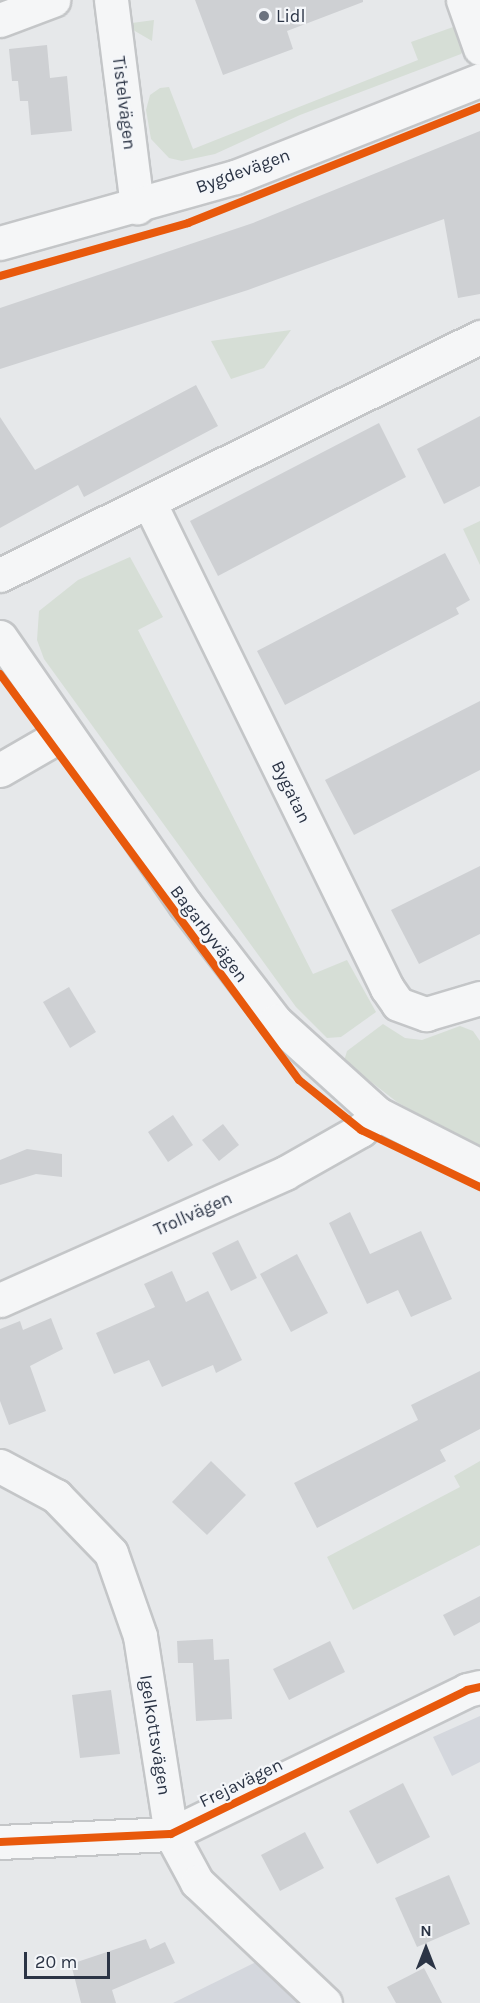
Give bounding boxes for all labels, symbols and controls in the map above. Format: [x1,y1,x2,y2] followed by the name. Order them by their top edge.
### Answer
[276,5,305,27] place label: Lidl
[257,9,271,23] marker: Lidl
[108,55,140,151] street label: Tistelvägen
[193,144,293,198] street label: Bygdevägen
[267,757,315,827] street label: Bygatan
[165,881,253,987] street label: Bagarbyvägen
[151,1187,235,1241] street label: Trollvägen
[135,1673,175,1797] street label: Igelkottsvägen
[196,1754,286,1812] street label: Frejavägen
[396,1919,456,1979] north arrow
[420,1921,432,1940] text: N
[27,1940,112,1978] scale bar
[35,1951,77,1973] text: 20 m

